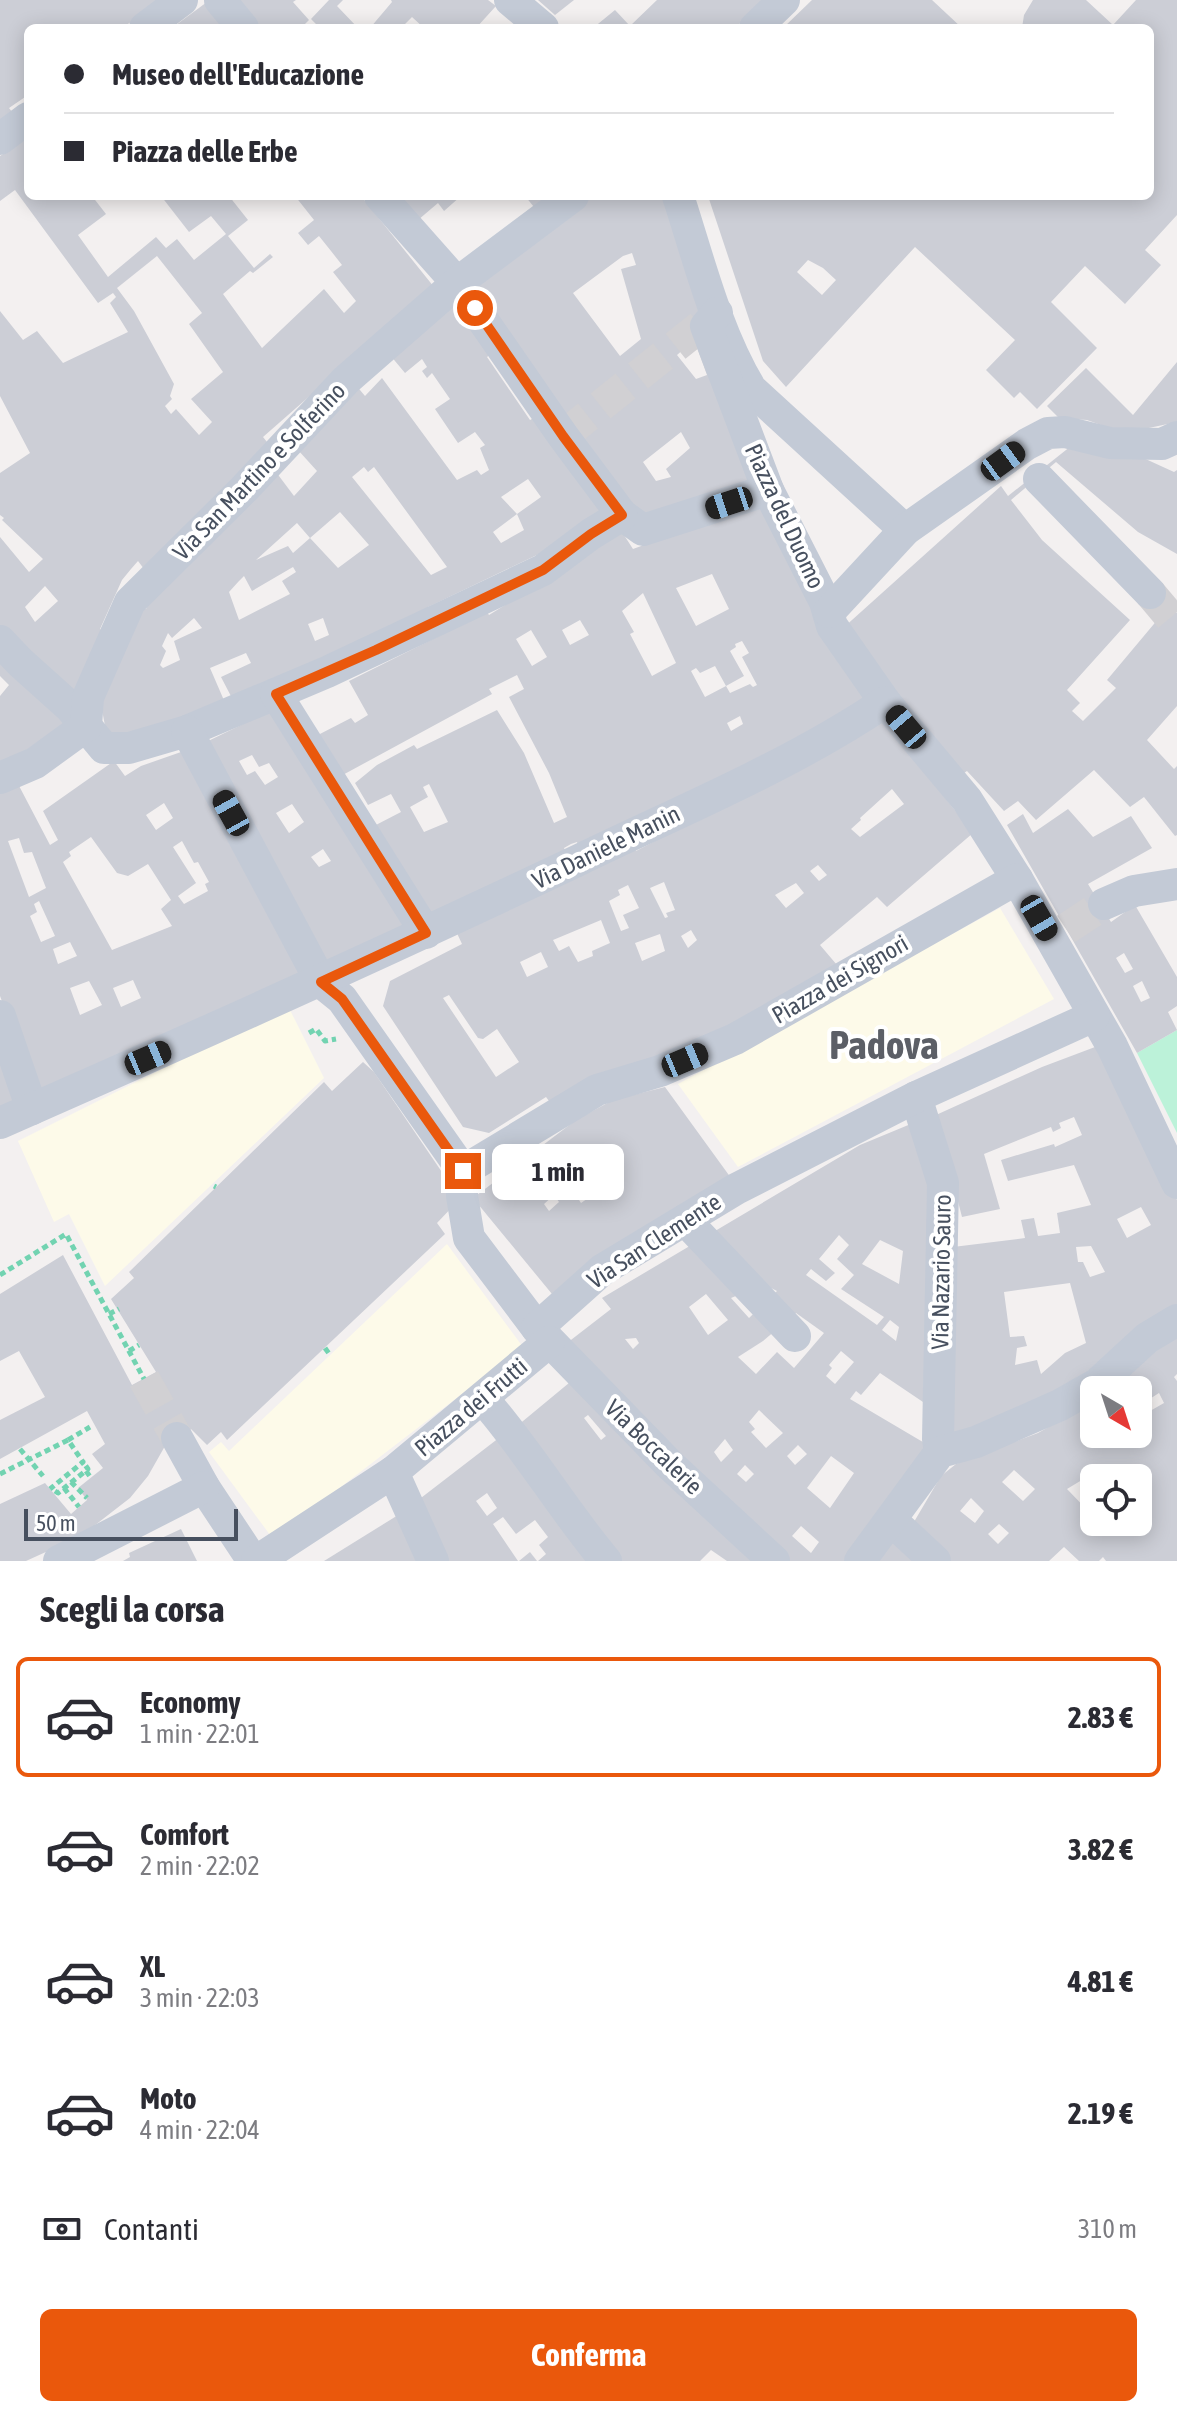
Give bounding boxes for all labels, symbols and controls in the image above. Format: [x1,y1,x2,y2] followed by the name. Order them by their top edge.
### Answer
[112,57,364,91] text: Museo dell'Educazione
[112,134,298,168] text: Piazza delle Erbe
[457,290,493,326] route start
[167,377,351,565] street label: Via San Martino e Solferino
[977,437,1029,485] car
[740,439,830,593] street label: Piazza del Duomo
[702,484,756,522] car
[881,701,931,753] car
[209,786,253,840] car
[528,800,684,894] street label: Via Daniele Manin
[1017,891,1061,945] car
[767,929,913,1029] street label: Piazza dei Signori
[829,1022,939,1067] district label: Padova
[121,1038,175,1078] car
[658,1040,712,1080] car
[491,1143,623,1199] callout: 1 min
[445,1153,481,1189] route end
[531,1157,585,1187] text: 1 min
[582,1188,726,1294] street label: Via San Clemente
[926,1194,956,1350] street label: Via Nazario Sauro
[409,1352,533,1462] street label: Piazza dei Frutti
[1080,1376,1152,1448] north arrow
[1080,1376,1152,1536] map controls
[600,1394,708,1500] street label: Via Boccalerie
[1080,1464,1152,1536] button: locate
[24,1505,238,1541] scale bar
[36,1510,76,1536] text: 50 m
[40,1588,225,1630] text: Scegli la corsa
[44,1681,116,1753] icon: car
[140,1685,241,1719] text: Economy
[1068,1700,1133,1734] text: 2.83 €
[140,1719,260,1749] text: 1 min · 22:01
[44,1813,116,1885] icon: car
[140,1817,229,1851] text: Comfort
[1068,1832,1133,1866] text: 3.82 €
[140,1851,260,1881] text: 2 min · 22:02
[44,1945,116,2017] icon: car
[140,1949,165,1983] text: XL
[1068,1964,1133,1998] text: 4.81 €
[140,1983,260,2013] text: 3 min · 22:03
[44,2077,116,2149] icon: car
[140,2081,197,2115] text: Moto
[1068,2096,1133,2130] text: 2.19 €
[140,2115,260,2145] text: 4 min · 22:04
[40,2207,84,2251] icon: cash
[104,2212,199,2246] text: Contanti
[1078,2214,1137,2244] text: 310 m
[40,2309,1137,2401] button: Conferma

